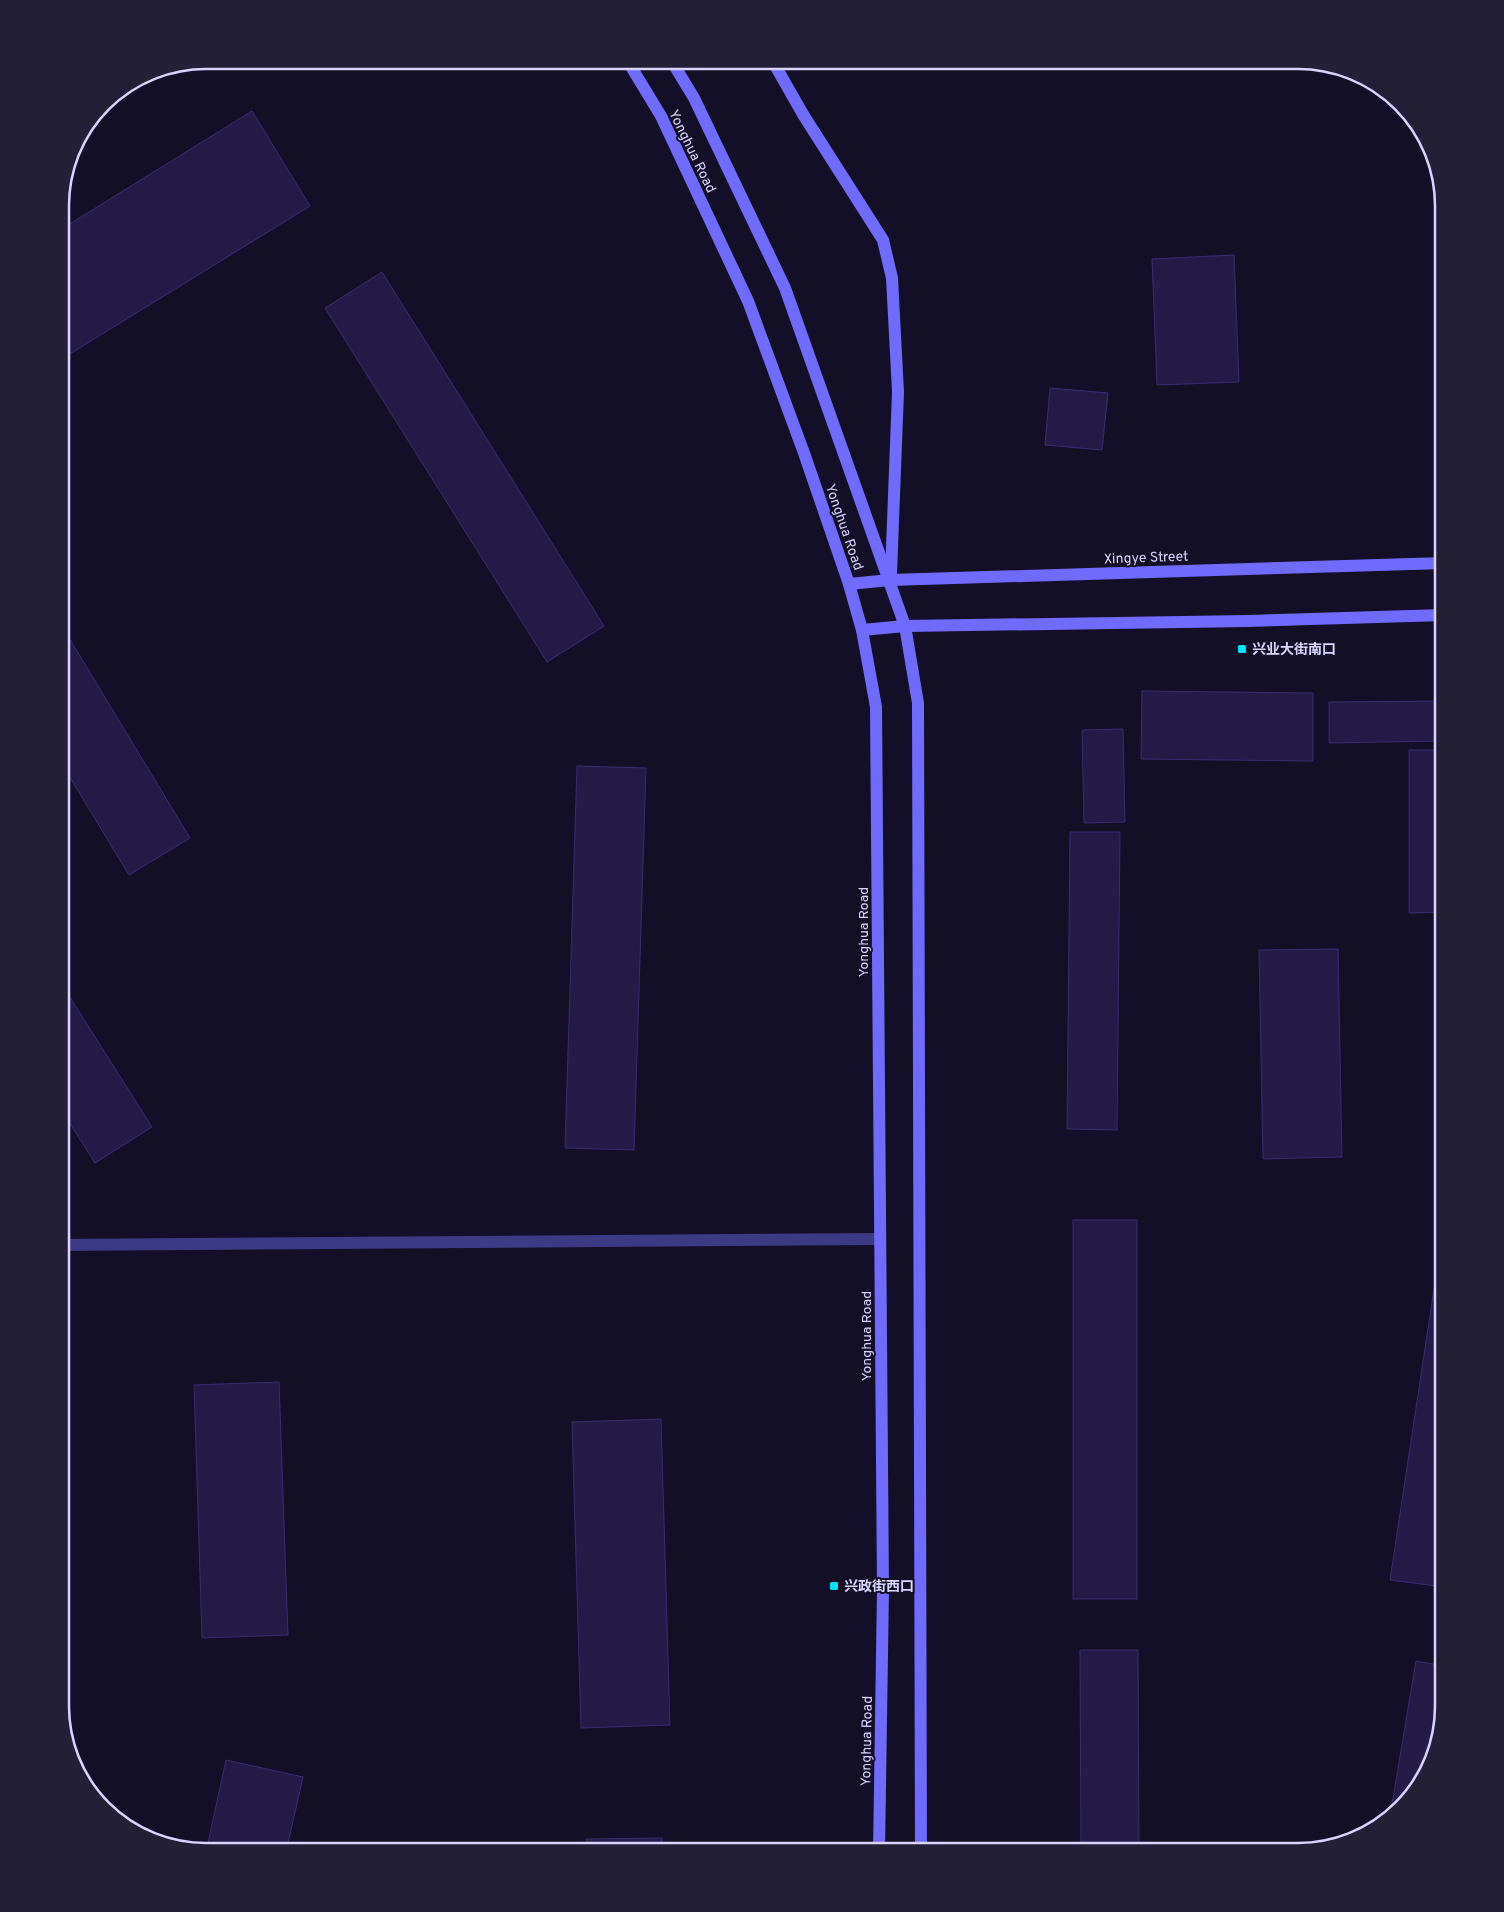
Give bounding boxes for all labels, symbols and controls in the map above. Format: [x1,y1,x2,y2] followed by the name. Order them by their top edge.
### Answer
[664,107,719,196] street label: Yonghua Road
[821,482,866,573] street label: Yonghua Road
[1104,549,1189,568] street label: Xingye Street
[1252,641,1336,659] place label: 兴业大街南口
[1236,643,1248,655] marker: 兴业大街南口
[856,887,873,977] street label: Yonghua Road
[859,1291,876,1381] street label: Yonghua Road
[844,1578,914,1596] place label: 兴政街西口
[828,1580,840,1592] marker: 兴政街西口
[858,1696,877,1786] street label: Yonghua Road

